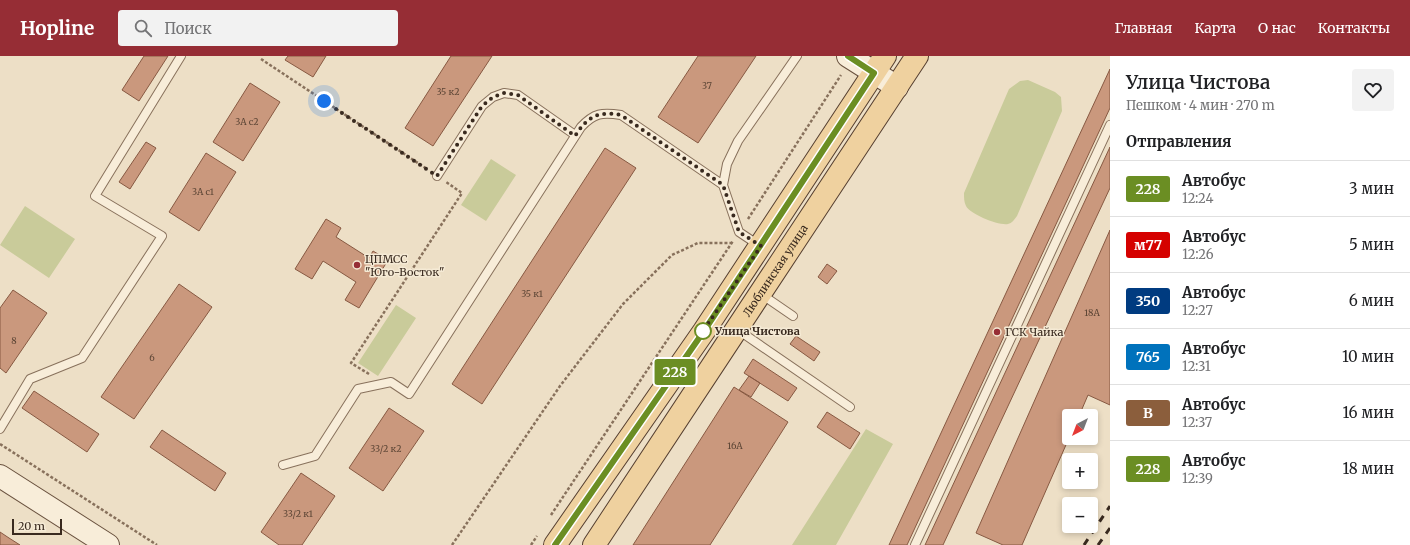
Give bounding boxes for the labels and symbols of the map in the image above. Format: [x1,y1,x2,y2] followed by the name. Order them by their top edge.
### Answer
[702,80,712,91] house number: 37
[436,86,460,97] house number: 35 к2
[314,91,334,111] your location
[235,116,259,127] house number: 3А с2
[192,186,214,197] house number: 3А с1
[740,222,811,319] street label: Люблинская улица
[365,252,444,279] place label: ЦПМСС "Юго-Восток"
[352,260,362,270] marker: ЦПМСС "Юго-Восток"
[521,288,543,299] house number: 35 к1
[1084,307,1100,318] house number: 18А
[694,322,712,340] marker: Улица Чистова
[714,324,800,338] place label: Улица Чистова
[1005,325,1064,339] place label: ГСК Чайка
[992,327,1002,337] marker: ГСК Чайка
[11,335,17,346] house number: 8
[149,352,155,363] house number: 6
[652,359,698,385] line badge: 228
[1062,409,1098,445] north arrow
[727,440,743,451] house number: 16А
[370,443,402,454] house number: 33/2 к2
[283,508,313,519] house number: 33/2 к1
[12,517,62,536] scale bar

